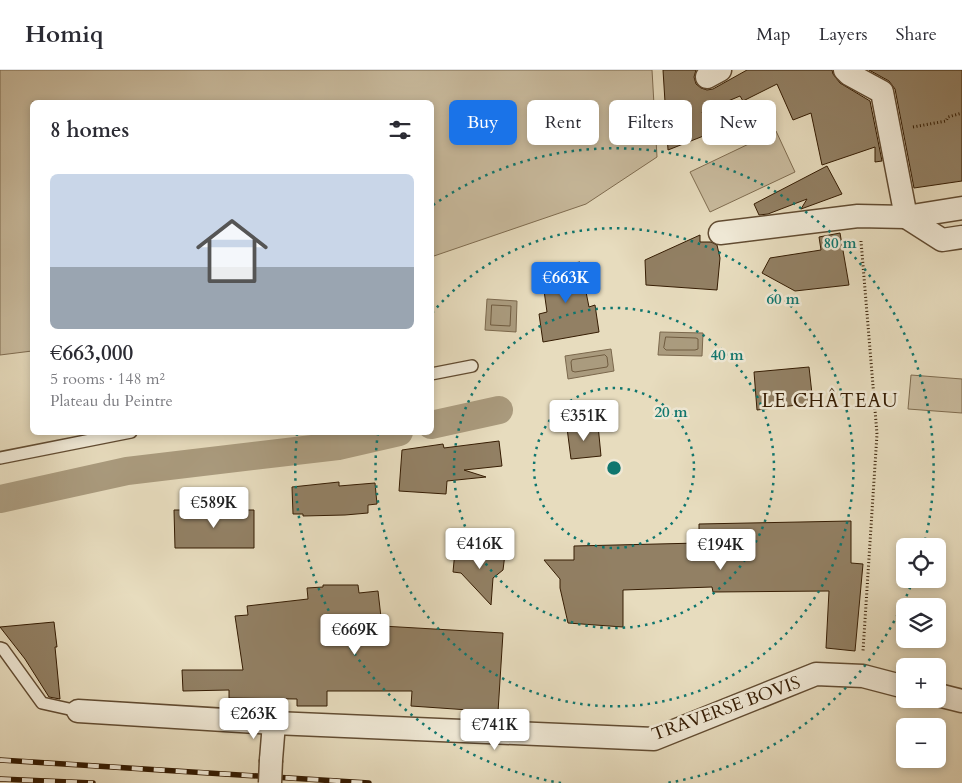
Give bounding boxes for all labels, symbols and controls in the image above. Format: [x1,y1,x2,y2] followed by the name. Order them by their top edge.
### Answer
[25,18,104,51] text: Homiq
[756,22,791,47] text: Map
[819,22,868,47] text: Layers
[896,22,937,47] text: Share
[449,100,517,145] chip: Buy
[527,100,599,145] chip: Rent
[609,100,692,145] chip: Filters
[702,100,776,145] chip: New
[50,116,129,145] text: 8 homes
[386,116,414,144] icon: filters
[187,206,277,296] icon: home
[823,233,857,253] text: 80 m
[531,262,601,304] pin: €663K
[542,267,590,289] text: €663K
[766,289,800,309] text: 60 m
[50,339,133,368] text: €663,000
[710,345,744,365] text: 40 m
[50,368,165,390] text: 5 rooms · 148 m²
[762,387,898,414] district label: LE CHÂTEAU
[50,390,173,412] text: Plateau du Peintre
[549,400,619,442] pin: €351K
[654,402,688,422] text: 20 m
[560,405,608,427] text: €351K
[605,459,623,477] centre of rings
[179,486,249,529] pin: €589K
[190,492,238,514] text: €589K
[445,528,515,570] pin: €416K
[686,528,756,571] pin: €194K
[456,533,504,555] text: €416K
[697,534,745,556] text: €194K
[896,538,946,768] map controls
[896,538,946,588] button: locate
[896,598,946,648] button: layers
[320,614,390,656] pin: €669K
[331,619,379,641] text: €669K
[896,658,946,708] button: +
[648,670,804,747] street label: TRAVERSE BOVIS
[219,698,289,740] pin: €263K
[230,703,278,725] text: €263K
[460,708,530,751] pin: €741K
[471,714,519,736] text: €741K
[896,718,946,768] button: −

